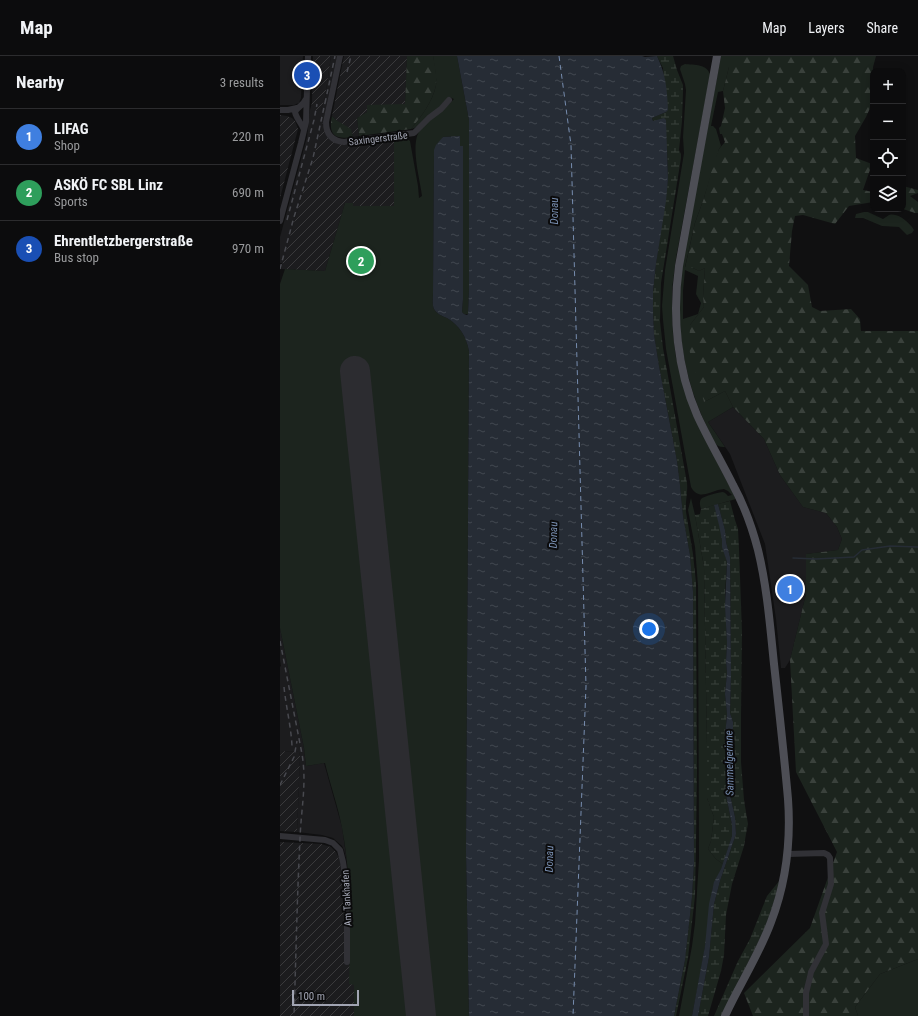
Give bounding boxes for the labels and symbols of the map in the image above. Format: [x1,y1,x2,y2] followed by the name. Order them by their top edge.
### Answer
[294,60,320,90] pin: 3
[348,129,408,148] street label: Saxingerstraße
[548,198,561,224] water label: Donau
[348,246,374,276] pin: 2
[547,521,560,549] water label: Donau
[777,574,803,604] pin: 1
[639,619,659,639] your location
[722,730,737,796] water label: Sammelgerinne
[543,845,556,873] water label: Donau
[340,869,353,926] street label: Am Tankhafen
[292,988,359,1007] scale bar

